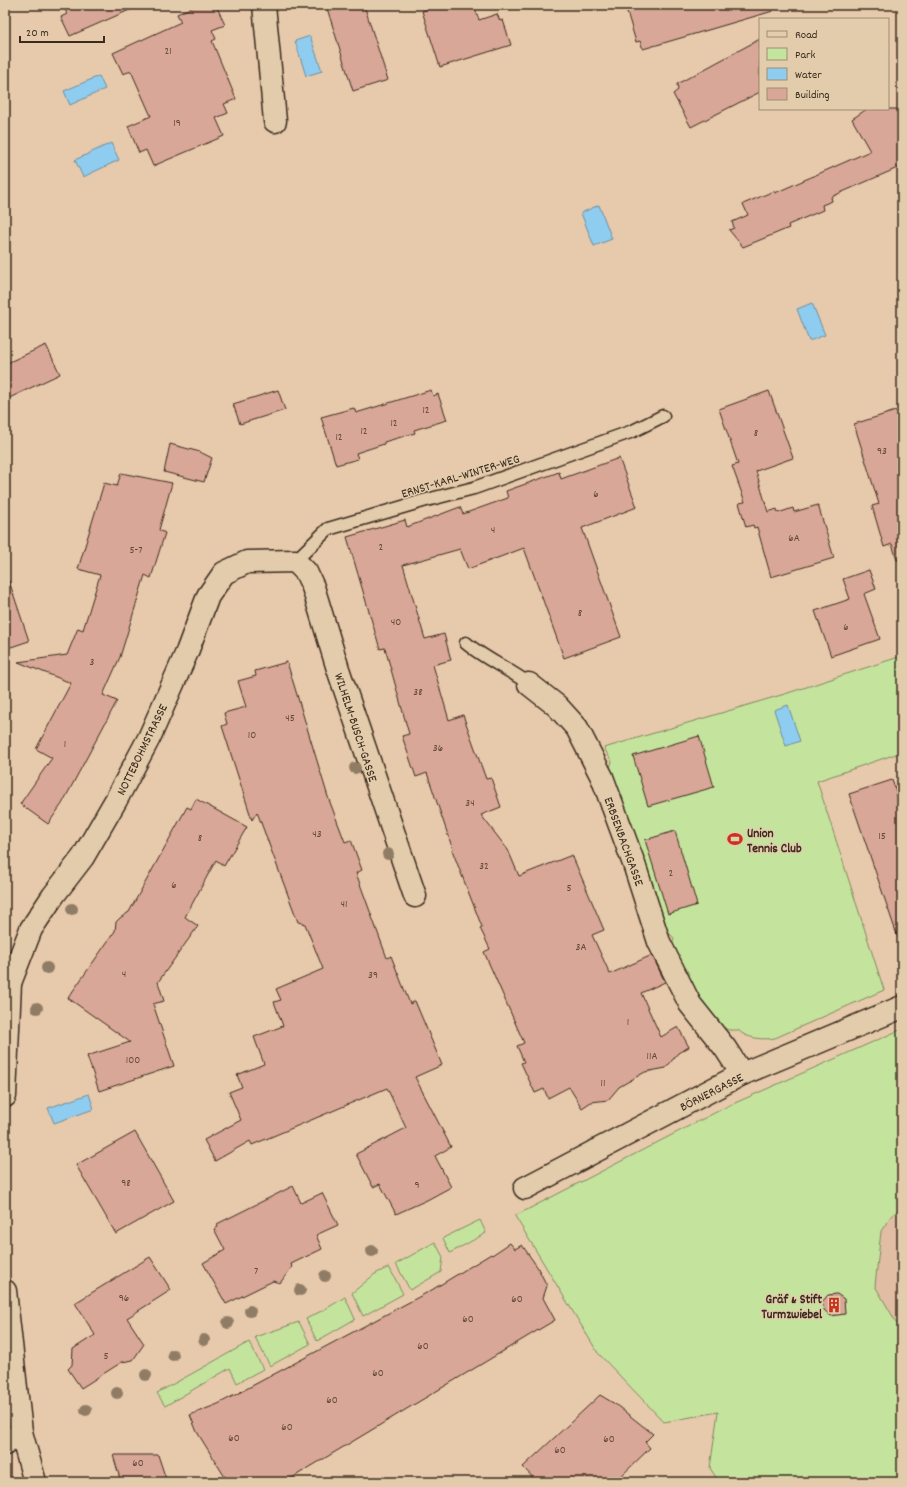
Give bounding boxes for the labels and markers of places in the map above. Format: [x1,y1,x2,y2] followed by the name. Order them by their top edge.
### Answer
[747,825,802,859] place label: Union Tennis Club
[726,830,744,848] sports icon: Union Tennis Club
[762,1291,823,1325] place label: Gräf & Stift Turmzwiebel
[825,1296,843,1314] building icon: Gräf & Stift Turmzwiebel

